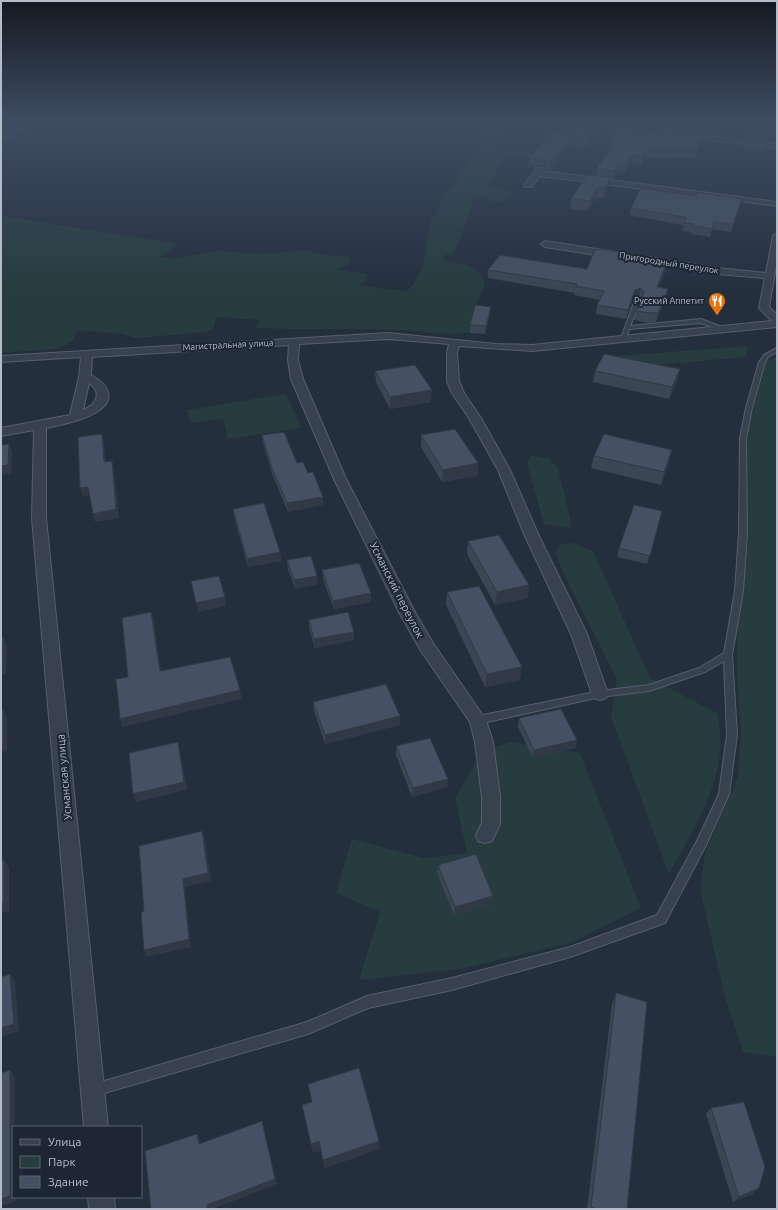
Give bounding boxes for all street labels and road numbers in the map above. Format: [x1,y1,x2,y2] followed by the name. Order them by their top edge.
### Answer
[619,250,720,276] street label: Пригородный переулок
[182,338,274,352] street label: Магистральная улица
[368,540,427,640] street label: Усманский переулок
[54,734,74,820] street label: Усманская улица

